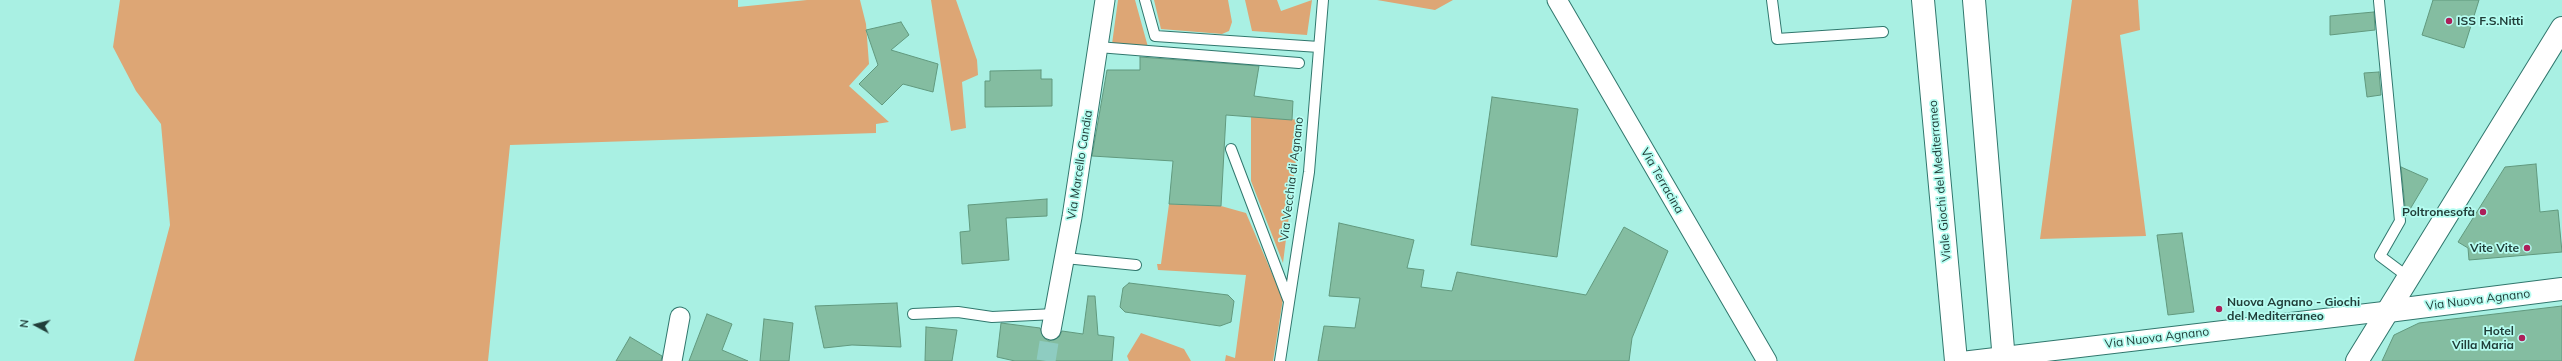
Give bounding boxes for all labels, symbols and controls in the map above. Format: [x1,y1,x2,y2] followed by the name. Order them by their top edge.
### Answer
[2457,14,2523,28] place label: ISS F.S.Nitti
[2444,16,2454,26] marker: ISS F.S.Nitti
[1926,100,1954,262] street label: Viale Giochi del Mediterraneo
[1064,109,1096,221] street label: Via Marcello Candia
[1277,116,1307,242] street label: Via Vecchia di Agnano
[1637,146,1687,216] street label: Via Terracina
[2402,205,2475,219] place label: Poltronesofà
[2478,207,2488,217] marker: Poltronesofà
[2470,241,2519,255] place label: Vite Vite
[2522,243,2532,253] marker: Vite Vite
[2425,286,2531,314] street label: Via Nuova Agnano
[2227,295,2360,323] place label: Nuova Agnano - Giochi del Mediterraneo
[2214,304,2224,314] marker: Nuova Agnano - Giochi del Mediterraneo
[16,305,56,345] north arrow
[17,319,32,329] text: N
[2104,324,2210,352] street label: Via Nuova Agnano
[2452,324,2514,352] place label: Hotel Villa Maria
[2517,333,2527,343] marker: Hotel Villa Maria

